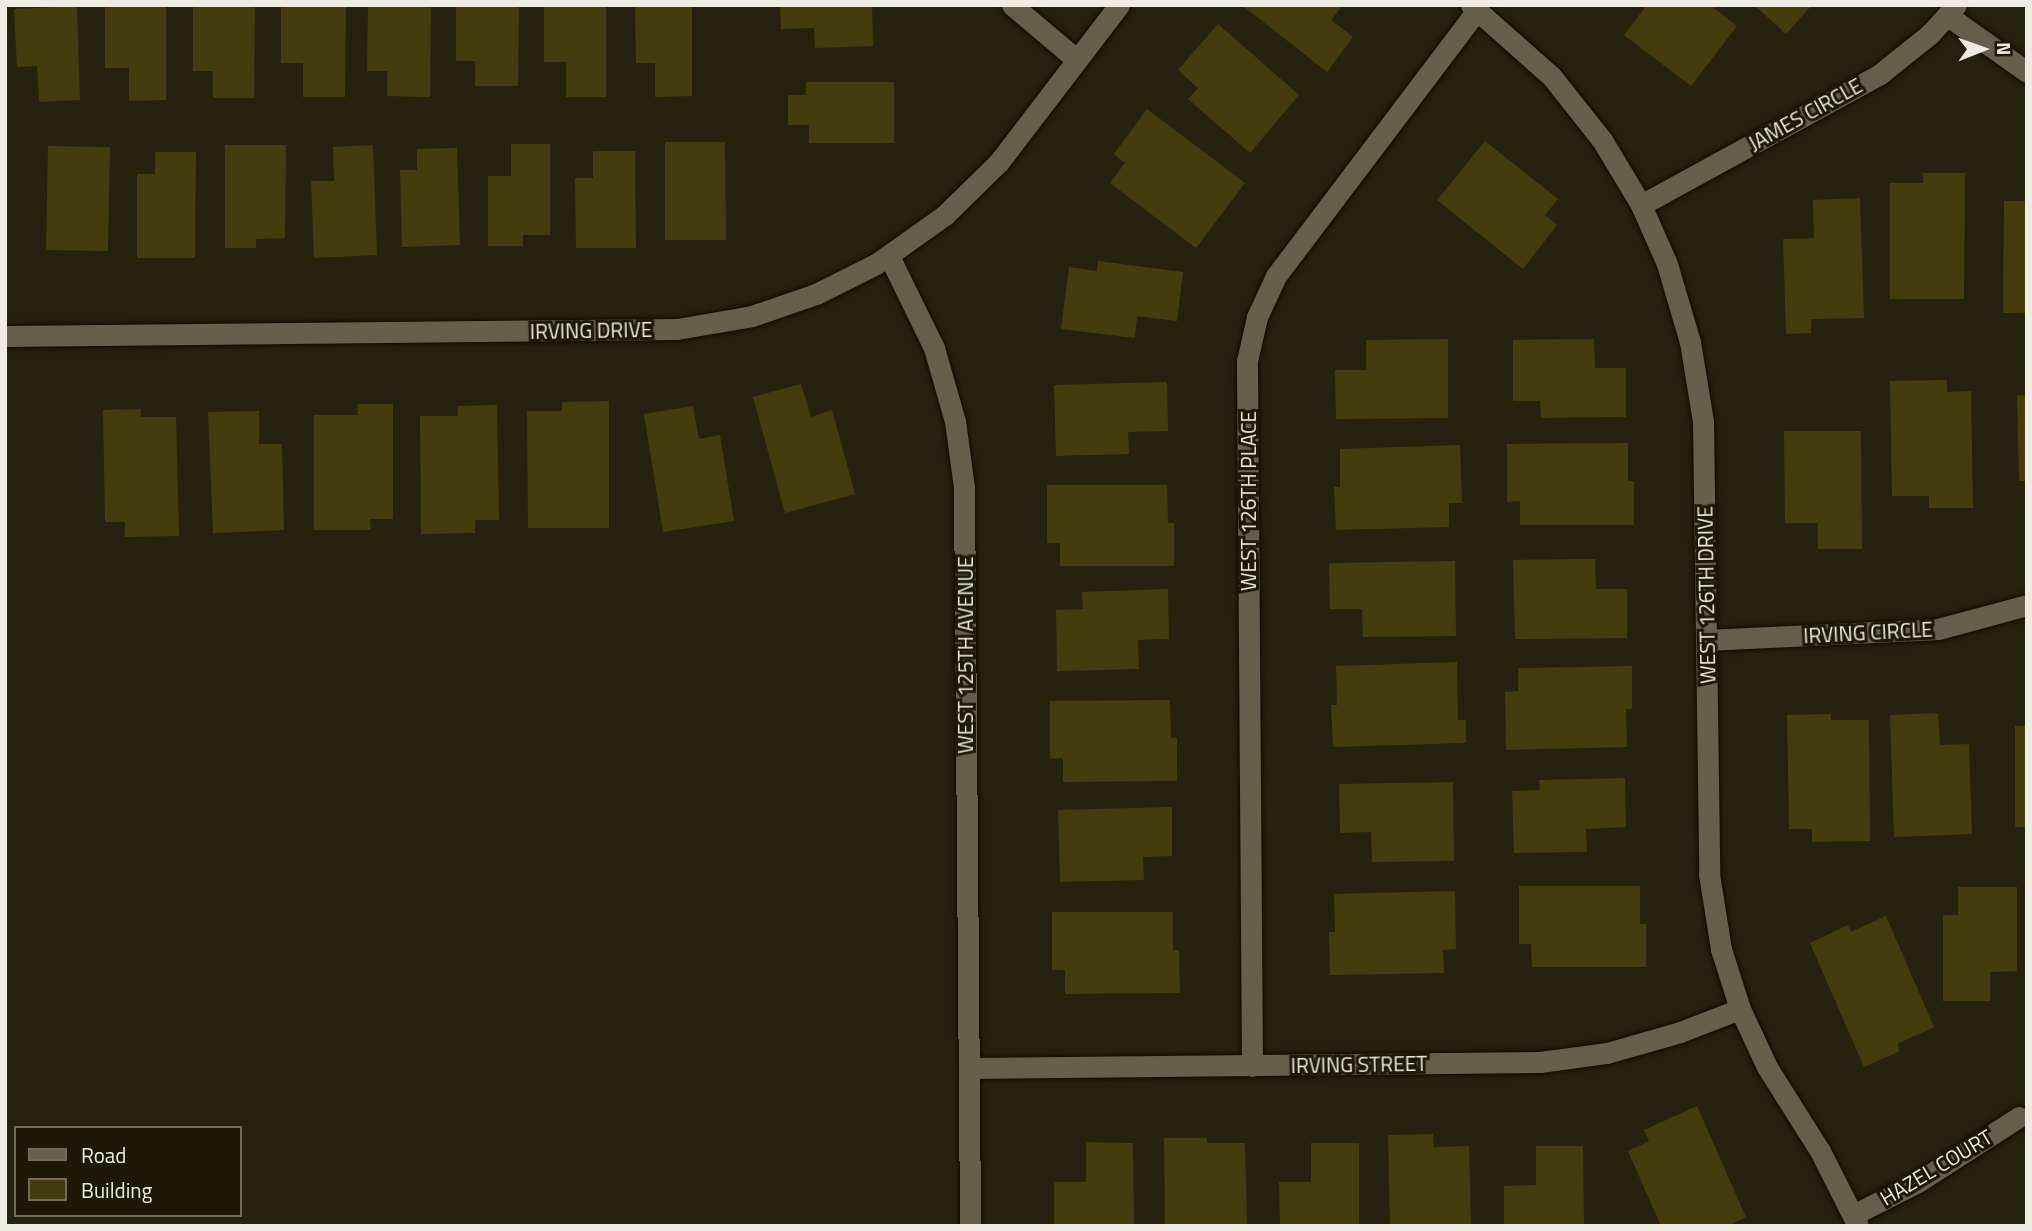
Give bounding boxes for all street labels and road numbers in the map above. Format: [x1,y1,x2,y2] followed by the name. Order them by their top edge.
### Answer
[1744,72,1866,156] street label: JAMES CIRCLE
[530,316,652,344] street label: IRVING DRIVE
[1235,411,1261,591] street label: WEST 126TH PLACE
[1692,506,1720,684] street label: WEST 126TH DRIVE
[952,556,978,754] street label: WEST 125TH AVENUE
[1803,616,1933,648] street label: IRVING CIRCLE
[1290,1050,1428,1078] street label: IRVING STREET
[1875,1124,1997,1210] street label: HAZEL COURT

